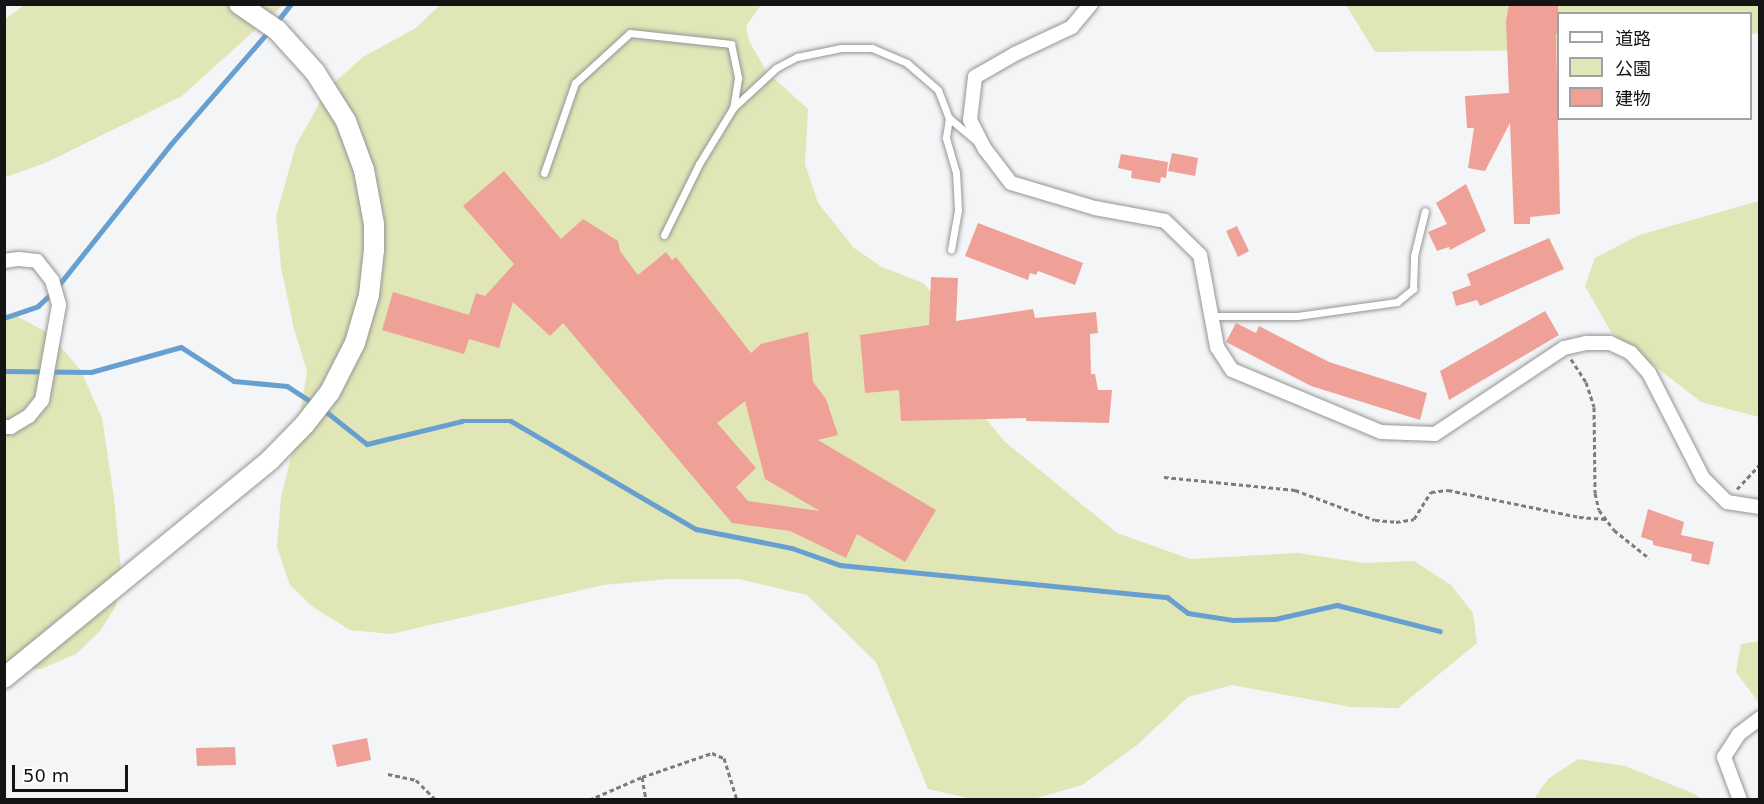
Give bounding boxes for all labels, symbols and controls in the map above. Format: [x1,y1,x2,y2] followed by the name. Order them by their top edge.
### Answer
[1557,12,1752,120] legend
[1615,28,1651,49] text: 道路
[1615,58,1651,79] text: 公園
[1615,88,1651,109] text: 建物
[15,753,130,791] scale bar
[23,765,69,786] text: 50 m

